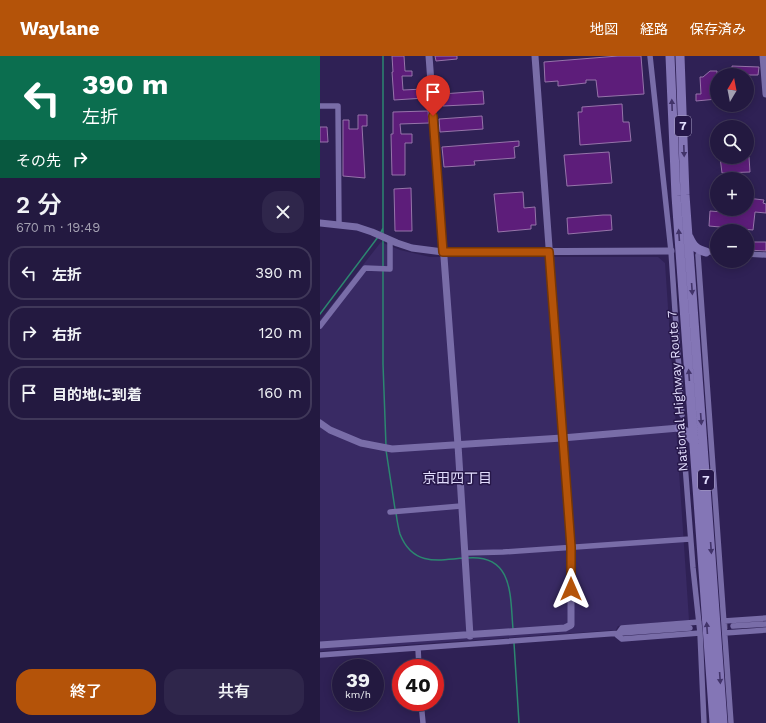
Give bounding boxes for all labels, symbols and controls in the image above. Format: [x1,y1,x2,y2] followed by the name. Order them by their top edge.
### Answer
[20,17,99,40] text: Waylane
[590,21,618,37] text: 地図
[640,21,668,37] text: 経路
[690,21,746,37] text: 保存済み
[82,68,168,101] text: 390 m
[710,68,754,112] north arrow
[710,68,754,268] map controls
[16,72,68,124] icon: left
[416,75,450,116] pin
[422,81,444,103] icon: arrive
[669,99,676,111] one-way arrow
[82,106,118,127] text: 左折
[675,116,691,136] road number: 7
[710,120,754,164] button: search
[680,145,687,157] one-way arrow
[69,148,91,170] icon: right
[16,152,61,170] text: その先
[710,172,754,216] button: +
[16,191,62,219] text: 2 分
[262,191,304,233] button: close
[16,220,100,235] text: 670 m · 19:49
[710,224,754,268] button: −
[676,229,683,241] one-way arrow
[18,262,40,284] icon: left
[255,264,302,282] text: 390 m
[52,266,82,284] text: 左折
[689,283,696,295] one-way arrow
[664,310,691,472] street label: National Highway Route 7
[18,322,40,344] icon: right
[259,324,302,342] text: 120 m
[52,326,82,344] text: 右折
[686,369,693,381] one-way arrow
[18,382,40,404] icon: arrive
[258,384,302,402] text: 160 m
[52,386,142,404] text: 目的地に到着
[698,413,705,425] one-way arrow
[422,470,492,486] district label: 京田四丁目
[698,470,714,490] road number: 7
[707,542,714,554] one-way arrow
[550,568,592,610] position arrow
[704,622,711,634] one-way arrow
[392,659,444,711] speed limit sign: 40
[346,668,370,692] text: 39
[16,669,156,715] button: 終了
[164,669,304,715] button: 共有
[716,672,723,684] one-way arrow
[345,689,371,700] text: km/h

